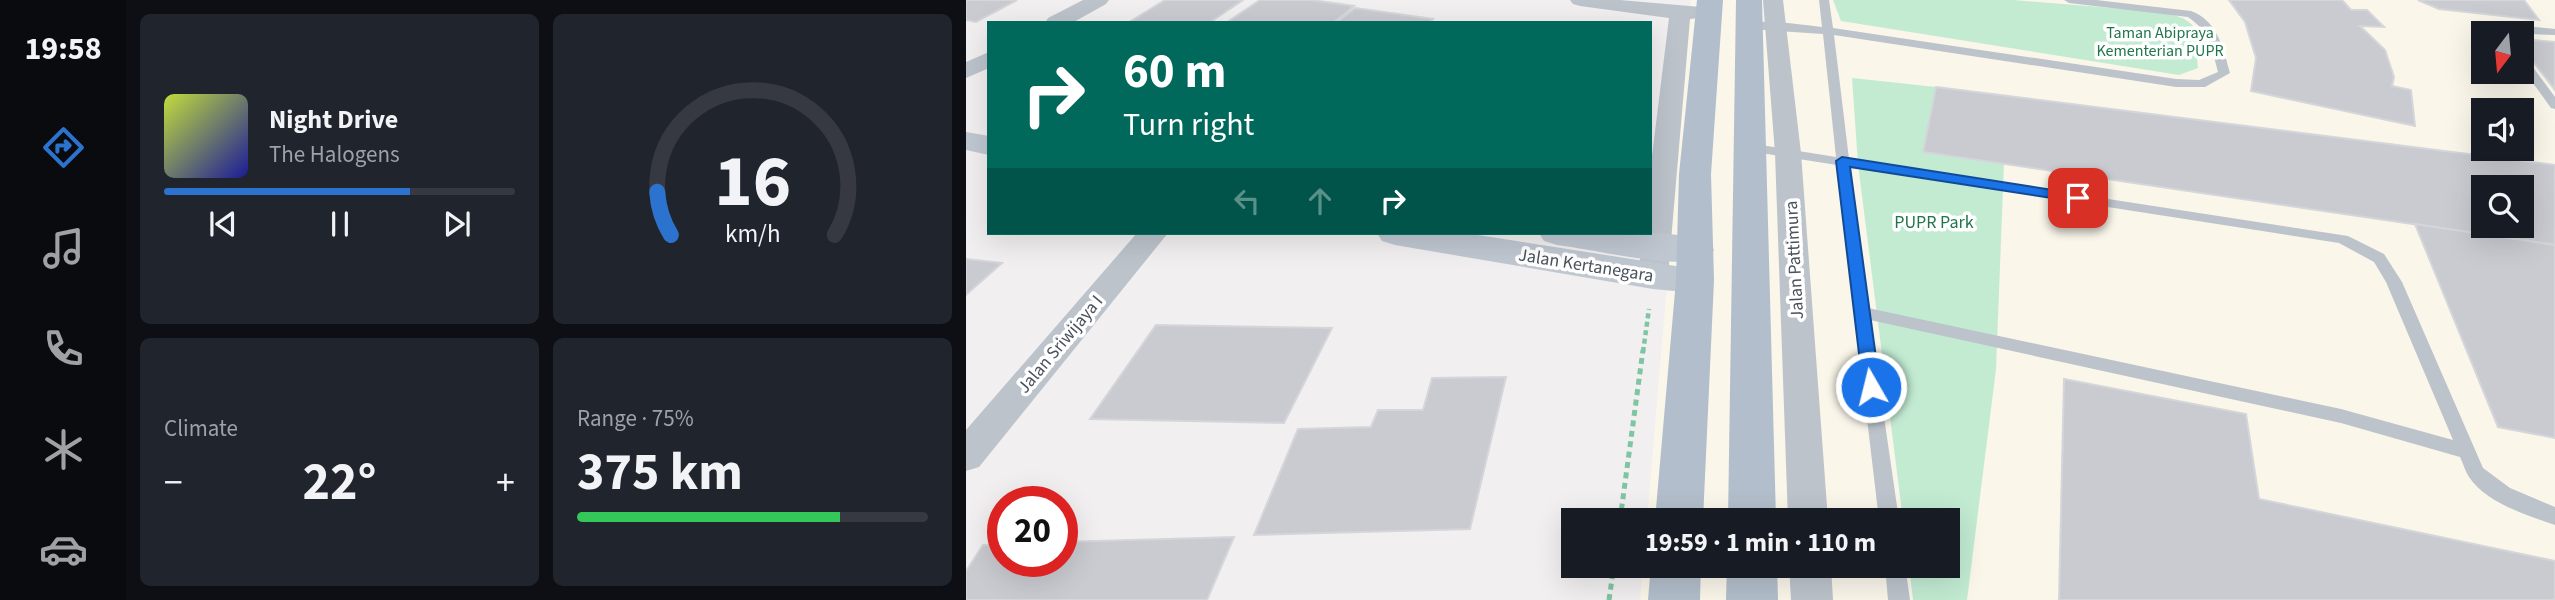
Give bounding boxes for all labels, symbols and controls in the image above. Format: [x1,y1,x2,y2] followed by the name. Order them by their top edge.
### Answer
[2471,21,2534,84] north arrow
[2471,21,2534,238] map controls
[2096,22,2224,62] park label: Taman Abipraya Kementerian PUPR
[24,26,102,72] text: 19:58
[1123,37,1227,107] text: 60 m
[1008,49,1099,140] icon: right
[2471,98,2534,161] button: sound
[269,101,398,138] text: Night Drive
[1123,102,1254,148] text: Turn right
[39,123,88,172] icon: directions
[714,130,791,234] text: 16
[269,138,400,171] text: The Halogens
[2048,168,2108,228] pin
[2471,175,2534,238] button: search
[2059,179,2097,217] icon: arrive
[1228,182,1266,220] icon: left
[1301,182,1339,220] icon: ahead
[1374,182,1412,220] icon: right
[1779,200,1810,320] street label: Jalan Pattimura
[204,205,242,243] icon: previous
[321,205,359,243] icon: pause
[438,205,476,243] icon: next
[1894,210,1974,235] park label: PUPR Park
[725,216,780,252] text: km/h
[39,224,88,273] icon: music
[1517,242,1655,289] street label: Jalan Kertanegara
[1012,290,1109,399] street label: Jalan Sriwijaya I
[39,324,88,373] icon: phone
[1834,350,1908,424] position arrow
[577,402,694,435] text: Range · 75%
[164,412,238,445] text: Climate
[39,425,88,474] icon: climate
[577,436,743,510] text: 375 km
[303,446,376,520] text: 22°
[164,456,183,510] text: −
[496,456,515,510] text: +
[987,486,1078,577] speed limit sign: 20
[1645,524,1876,561] text: 19:59 · 1 min · 110 m
[39,525,88,574] icon: car

